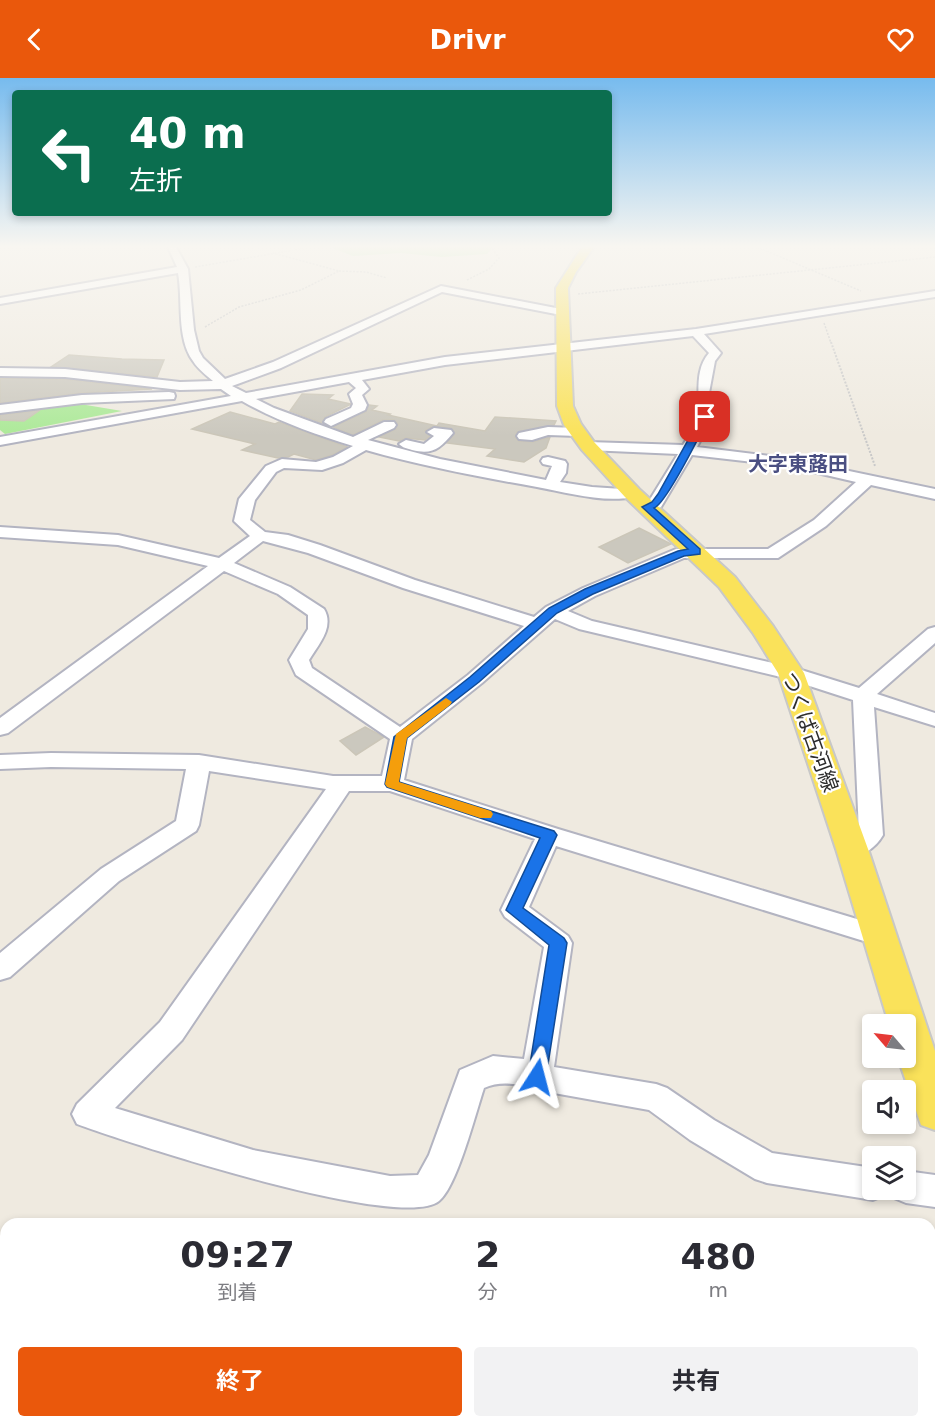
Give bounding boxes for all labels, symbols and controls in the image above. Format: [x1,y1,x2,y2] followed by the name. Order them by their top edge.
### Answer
[18,23,51,56] icon: back
[884,23,917,56] icon: heart
[430,24,505,55] text: Drivr
[129,109,246,158] text: 40 m
[30,114,108,192] icon: left
[129,165,183,196] text: 左折
[679,391,730,442] pin
[688,400,721,433] icon: arrive
[748,452,848,476] district label: 大字東蕗田
[777,669,843,795] street label: つくば古河線
[862,1014,916,1068] north arrow
[862,1014,916,1200] map controls
[505,1045,569,1109] position arrow
[862,1080,916,1134] button: sound
[862,1146,916,1200] button: layers
[180,1234,295,1275] text: 09:27
[475,1234,500,1275] text: 2
[681,1236,756,1277] text: 480
[708,1278,728,1302] text: m
[218,1280,258,1304] text: 到着
[478,1280,498,1304] text: 分
[18,1347,462,1416] button: 終了
[474,1347,918,1416] button: 共有

